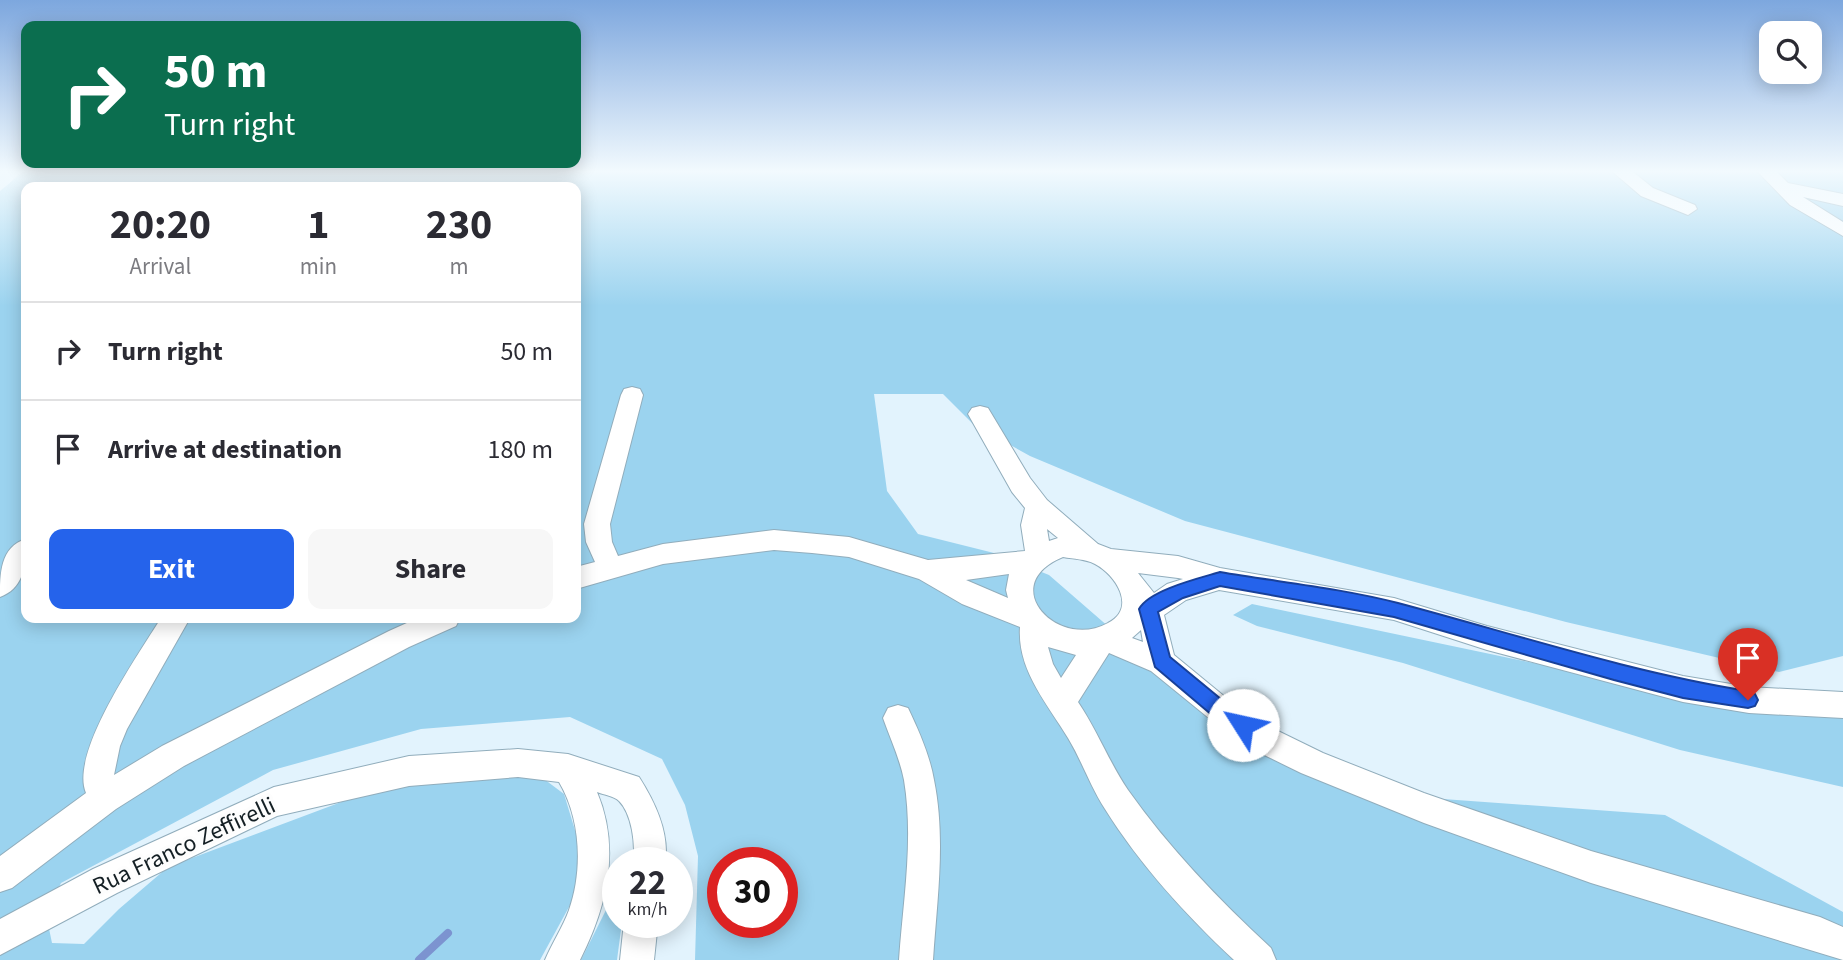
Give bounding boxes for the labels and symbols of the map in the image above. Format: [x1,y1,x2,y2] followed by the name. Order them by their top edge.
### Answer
[1718,628,1778,700] pin
[1206,688,1280,762] position arrow
[87,788,281,904] street label: Rua Franco Zeffirelli
[707,847,798,938] speed limit sign: 30

